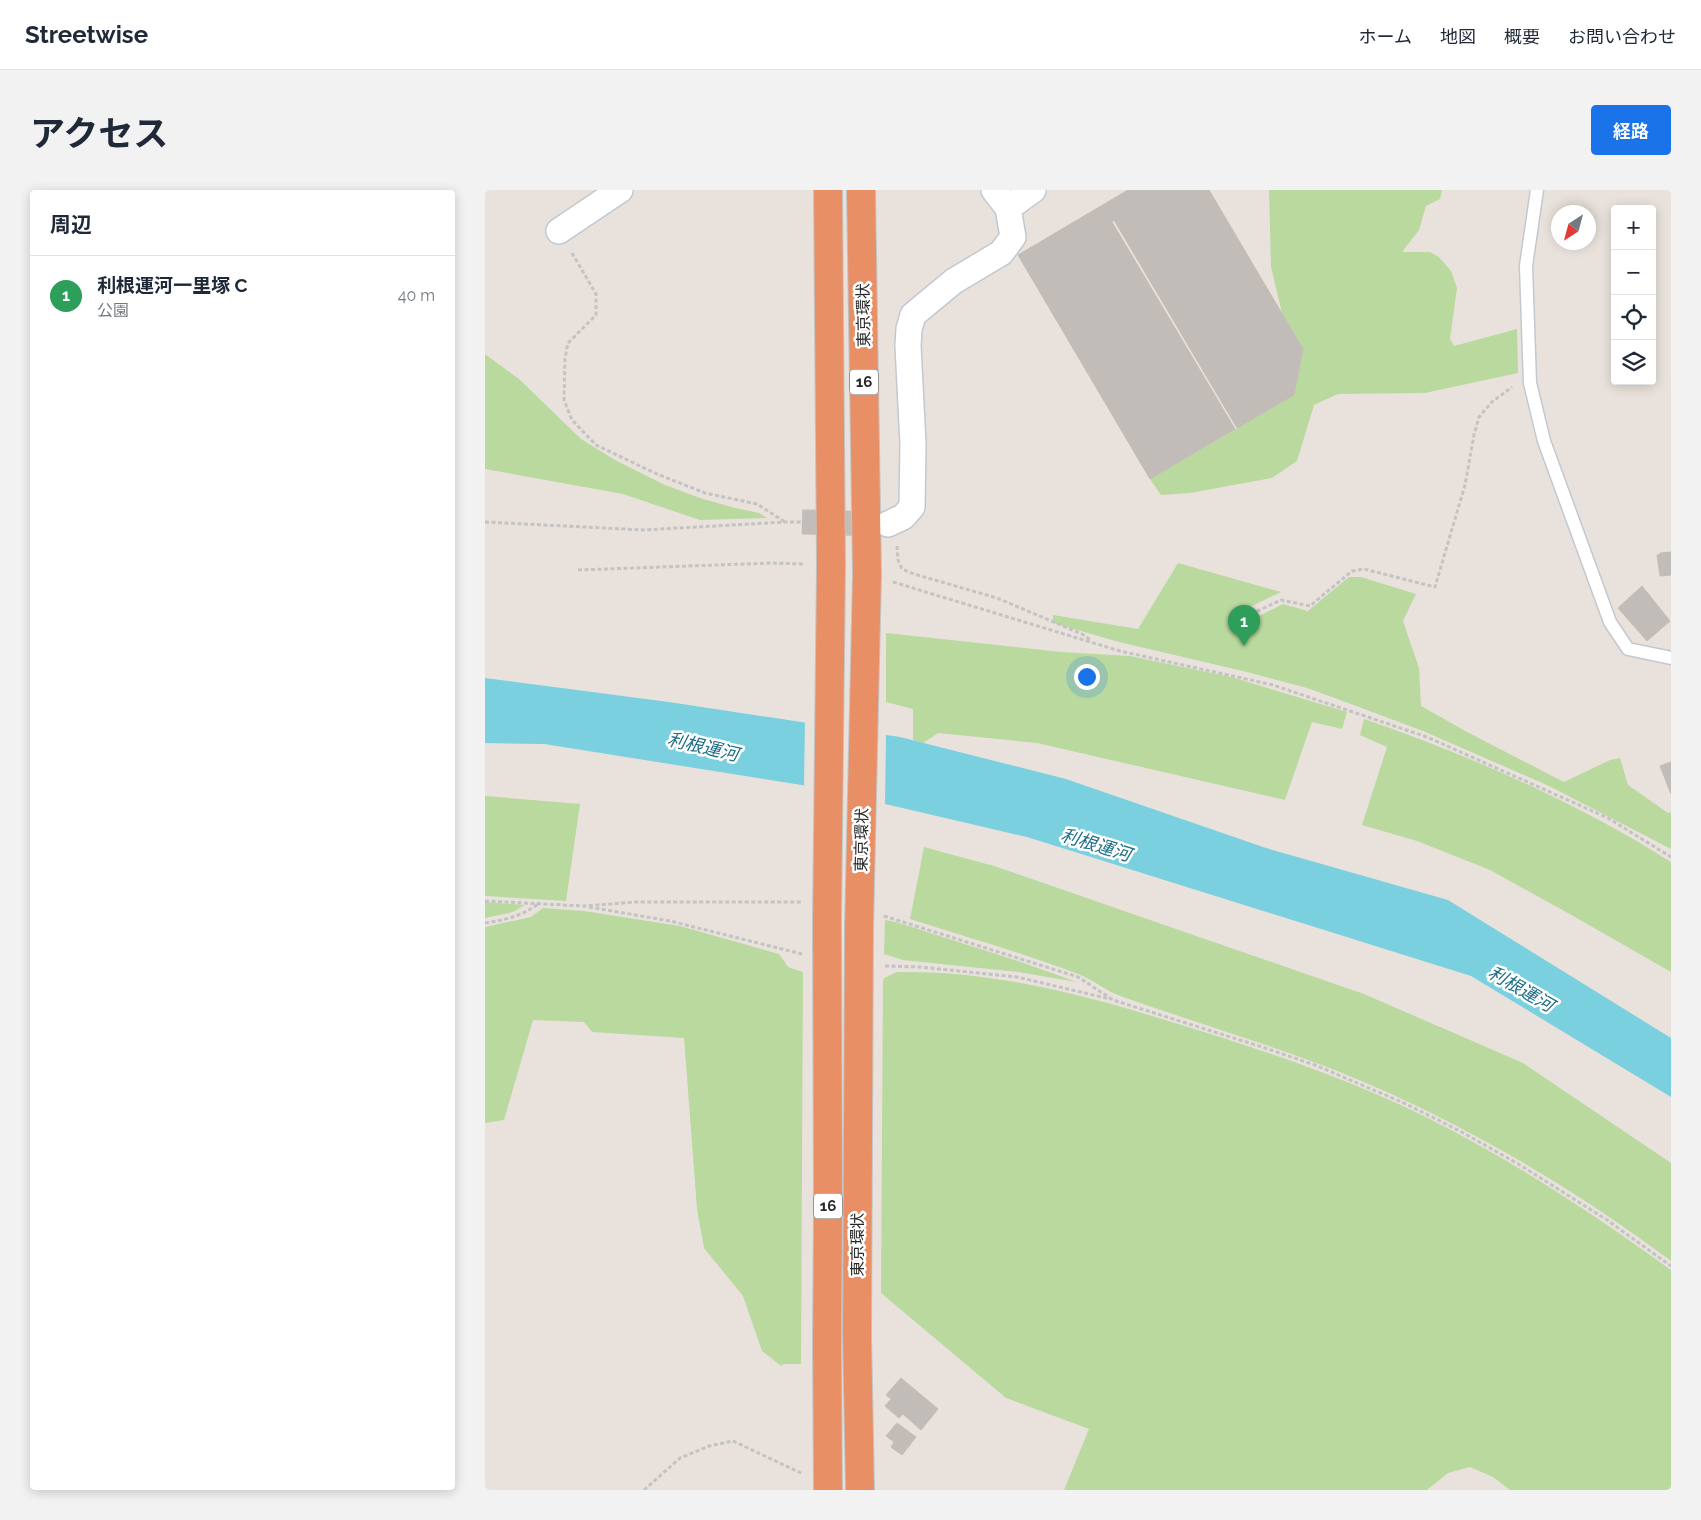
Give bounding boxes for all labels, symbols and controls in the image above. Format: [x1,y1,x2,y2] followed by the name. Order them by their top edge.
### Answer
[25,20,148,49] text: Streetwise
[1359,26,1412,47] text: ホーム
[1440,26,1476,47] text: 地図
[1504,26,1540,47] text: 概要
[1568,26,1676,47] text: お問い合わせ
[1591,105,1671,155] button: 経路
[30,113,168,154] text: アクセス
[1551,205,1596,250] north arrow
[1611,205,1656,385] map controls
[1611,205,1656,250] button: +
[50,212,92,237] text: 周辺
[1611,250,1656,295] button: −
[97,274,248,296] text: 利根運河一里塚 C
[853,283,874,347] street label: 東京環状
[62,286,70,305] text: 1
[398,286,435,305] text: 40 m
[1611,295,1656,340] button: locate
[97,301,129,320] text: 公園
[1611,340,1656,385] button: layers
[850,370,878,394] road number: 16
[1228,605,1260,646] pin: 1
[1074,664,1100,690] your location
[666,728,743,766] water label: 利根運河
[851,808,872,872] street label: 東京環状
[1059,824,1137,866] water label: 利根運河
[1485,961,1560,1017] water label: 利根運河
[814,1194,842,1218] road number: 16
[848,1213,867,1277] street label: 東京環状

